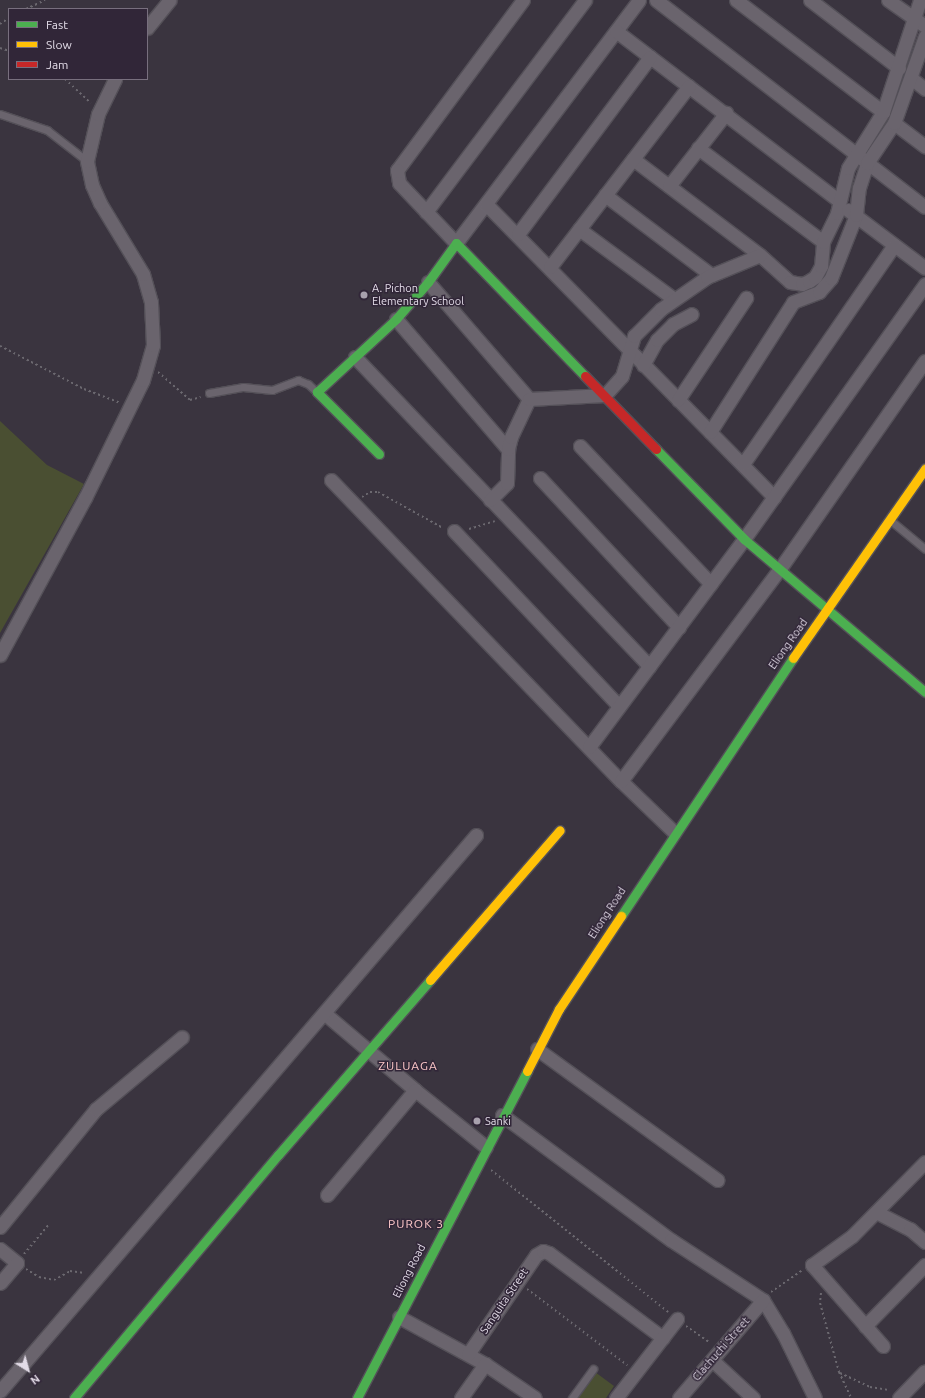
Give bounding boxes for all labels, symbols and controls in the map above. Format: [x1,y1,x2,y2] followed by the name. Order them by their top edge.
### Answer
[8,8,148,80] legend
[46,18,68,31] text: Fast
[46,38,72,51] text: Slow
[46,58,68,71] text: Jam
[372,282,464,308] place label: A. Pichon Elementary School
[359,290,369,300] marker: A. Pichon Elementary School
[766,616,810,672] street label: Eliong Road
[585,885,629,941] street label: Eliong Road
[378,1059,438,1073] district label: ZULUAGA
[485,1114,511,1128] place label: Sanki
[472,1116,482,1126] marker: Sanki
[388,1217,444,1231] district label: PUROK 3
[390,1242,428,1300] street label: Eliong Road
[477,1266,531,1336] street label: Sanguita Street
[690,1314,752,1384] street label: Clachuchi Street
[8,1350,48,1390] north arrow
[28,1372,42,1387] text: N

